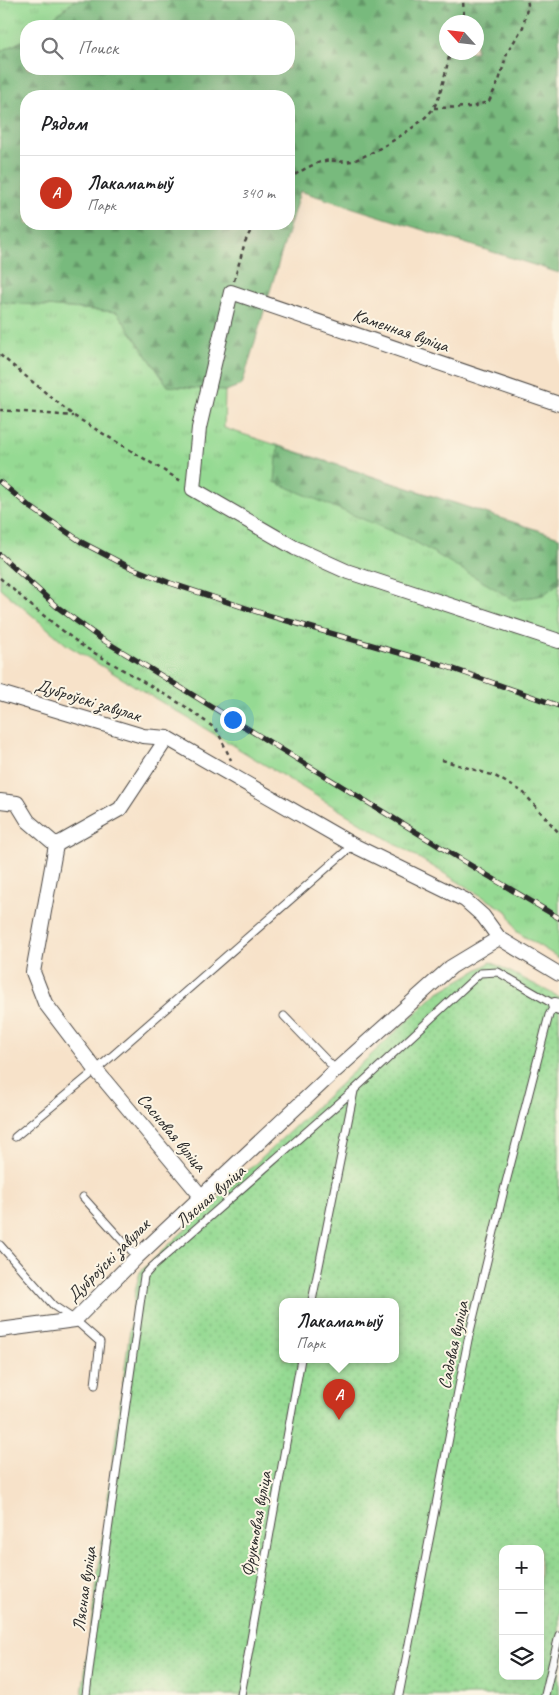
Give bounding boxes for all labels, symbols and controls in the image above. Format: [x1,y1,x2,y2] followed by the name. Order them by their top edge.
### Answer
[439,15,484,60] north arrow
[20,20,295,75] search box
[38,34,66,62] icon: search
[78,36,118,60] text: Поиск
[40,110,87,136] text: Рядом
[87,171,173,195] text: Лакаматыў
[52,183,60,203] text: A
[241,183,275,203] text: 340 m
[87,195,116,215] text: Парк
[350,303,453,357] street label: Каменная вуліца
[32,674,146,728] street label: Дуброўскі завулак
[220,707,246,733] your location
[133,1088,212,1177] street label: Сасновая вуліца
[171,1159,250,1232] street label: Лясная вуліца
[62,1212,157,1307] street label: Дуброўскі завулак
[279,1298,399,1363] popup
[433,1298,473,1391] street label: Садовая вуліца
[296,1309,382,1333] text: Лакаматыў
[296,1333,325,1353] text: Парк
[323,1379,355,1420] pin: A
[236,1468,276,1578] street label: Фруктовая вуліца
[67,1544,101,1633] street label: Лясная вуліца
[499,1545,544,1680] map controls
[499,1545,544,1590] button: +
[499,1590,544,1635] button: −
[499,1635,544,1680] button: layers

